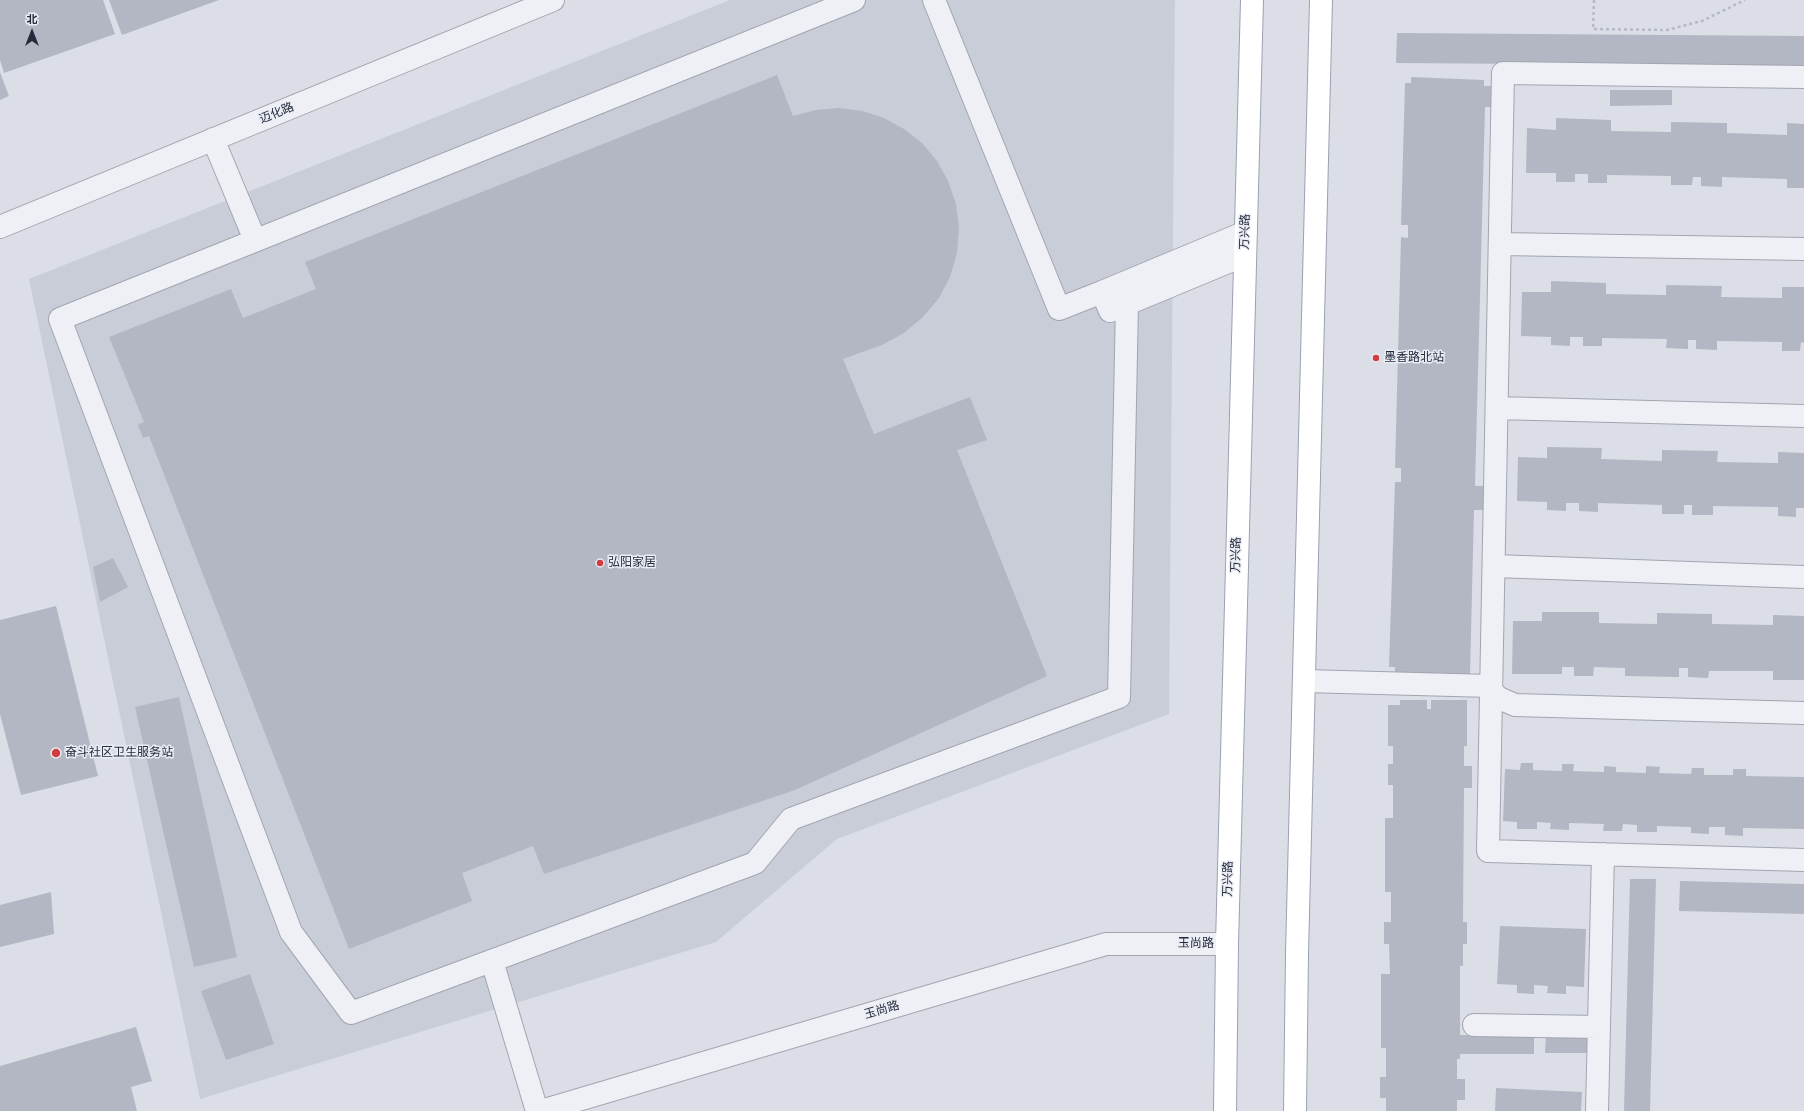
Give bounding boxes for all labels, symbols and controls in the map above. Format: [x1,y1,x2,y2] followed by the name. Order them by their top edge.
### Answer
[12,12,52,52] north arrow
[27,12,38,27] text: 北
[258,101,296,127] street label: 迈化路
[1238,214,1254,250] street label: 万兴路
[1384,351,1444,365] place label: 墨香路北站
[1371,353,1381,363] marker: 墨香路北站
[1229,537,1245,573] street label: 万兴路
[608,556,656,570] place label: 弘阳家居
[595,558,605,568] marker: 弘阳家居
[65,746,173,760] place label: 奋斗社区卫生服务站
[50,747,62,759] marker: 奋斗社区卫生服务站
[1221,861,1237,897] street label: 万兴路
[1178,937,1214,951] street label: 玉尚路
[863,999,901,1023] street label: 玉尚路

